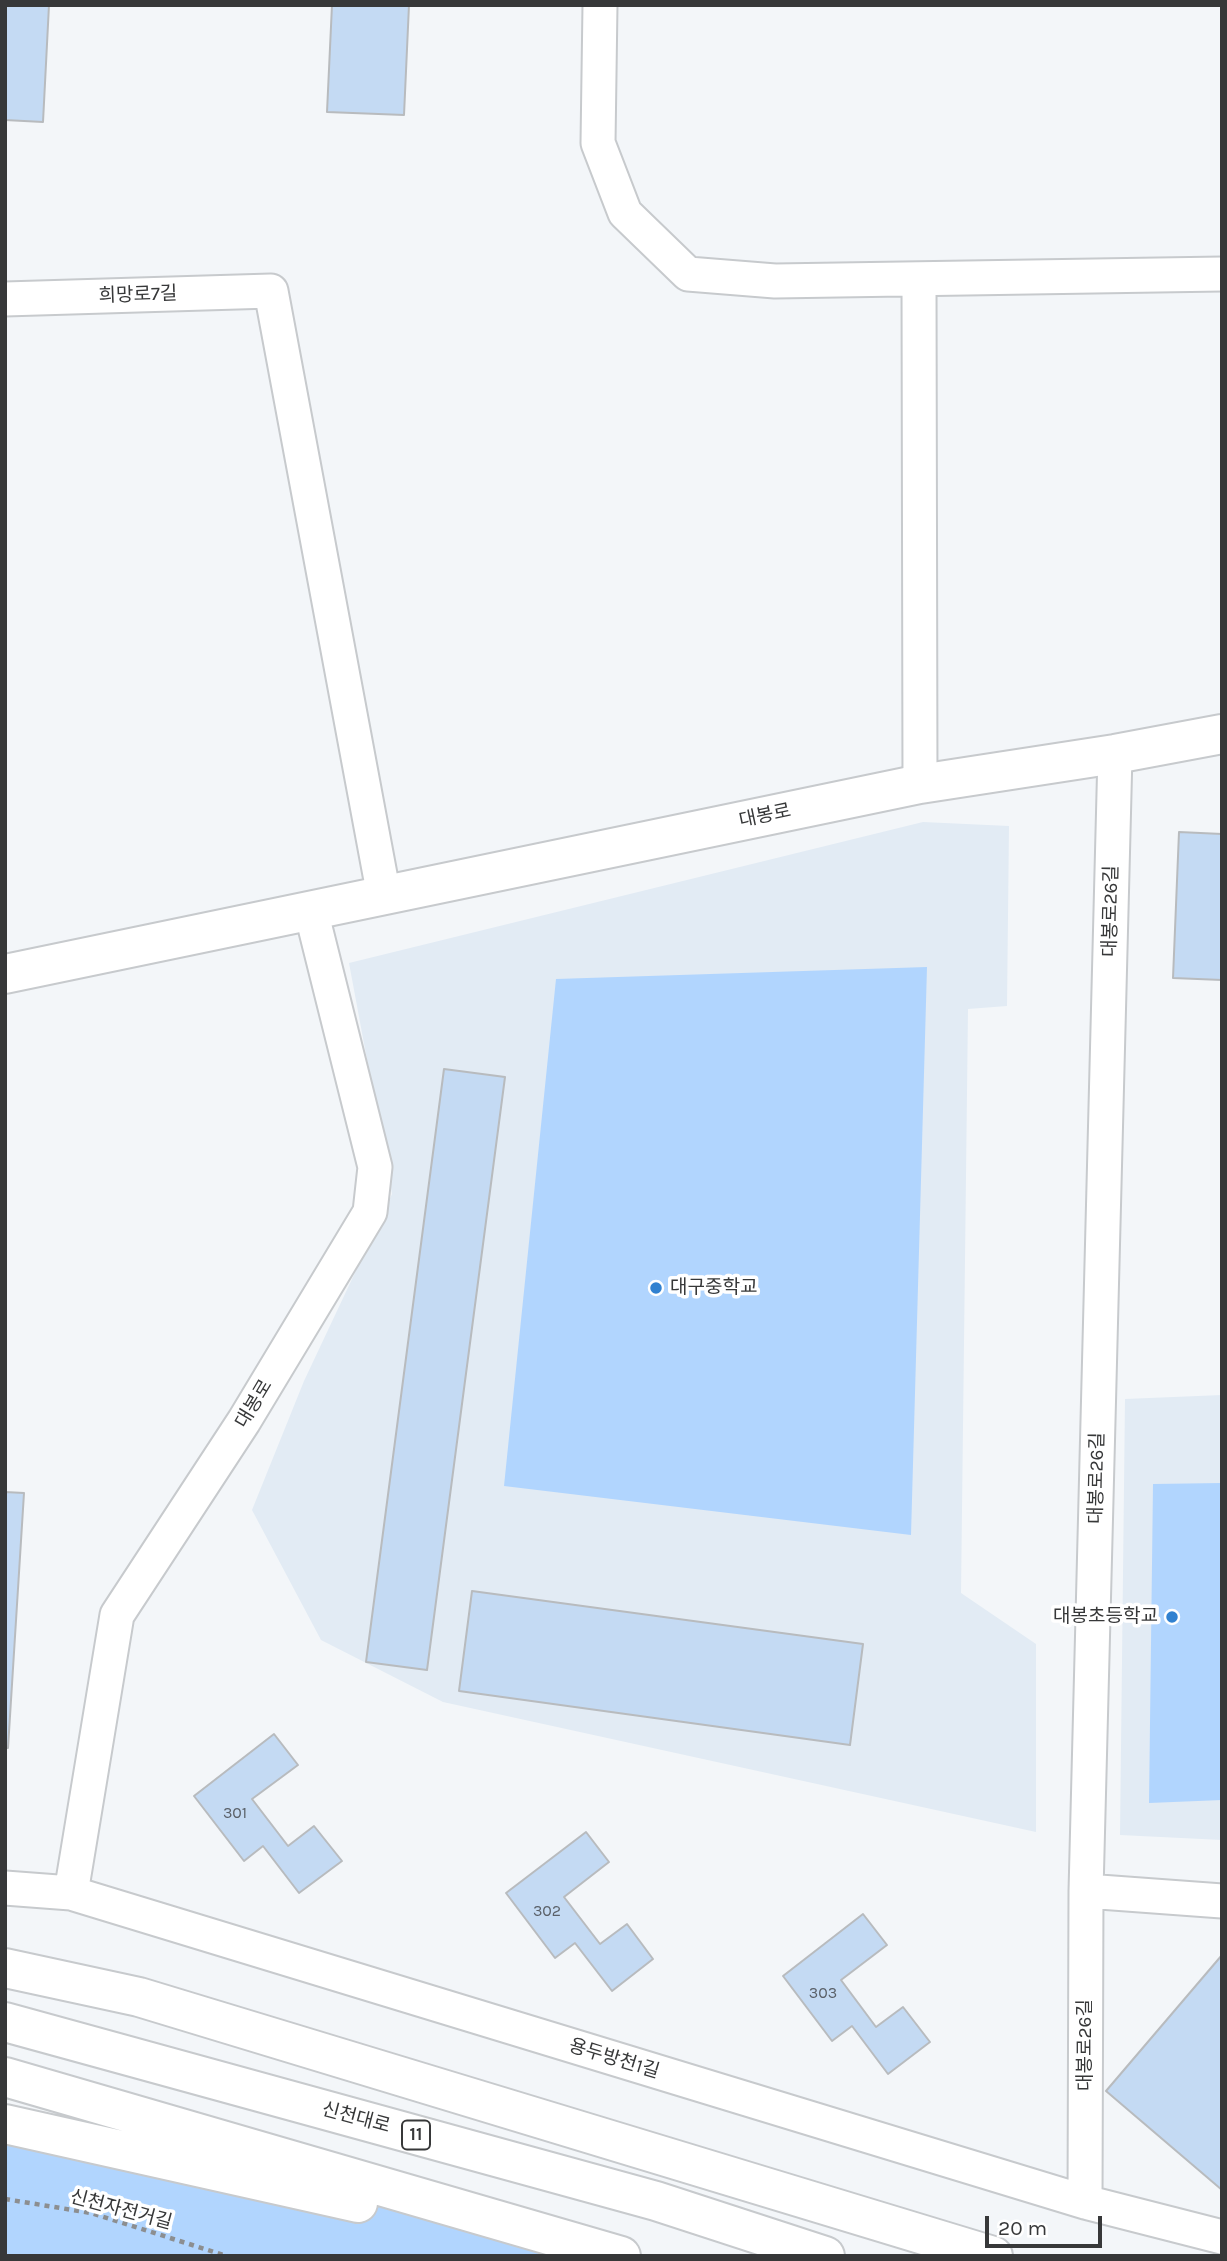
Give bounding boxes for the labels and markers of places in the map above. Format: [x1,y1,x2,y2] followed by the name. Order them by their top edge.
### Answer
[670,1277,757,1299] place label: 대구중학교
[648,1280,664,1296] marker: 대구중학교
[1053,1606,1158,1628] place label: 대봉초등학교
[1164,1609,1180,1625] marker: 대봉초등학교

